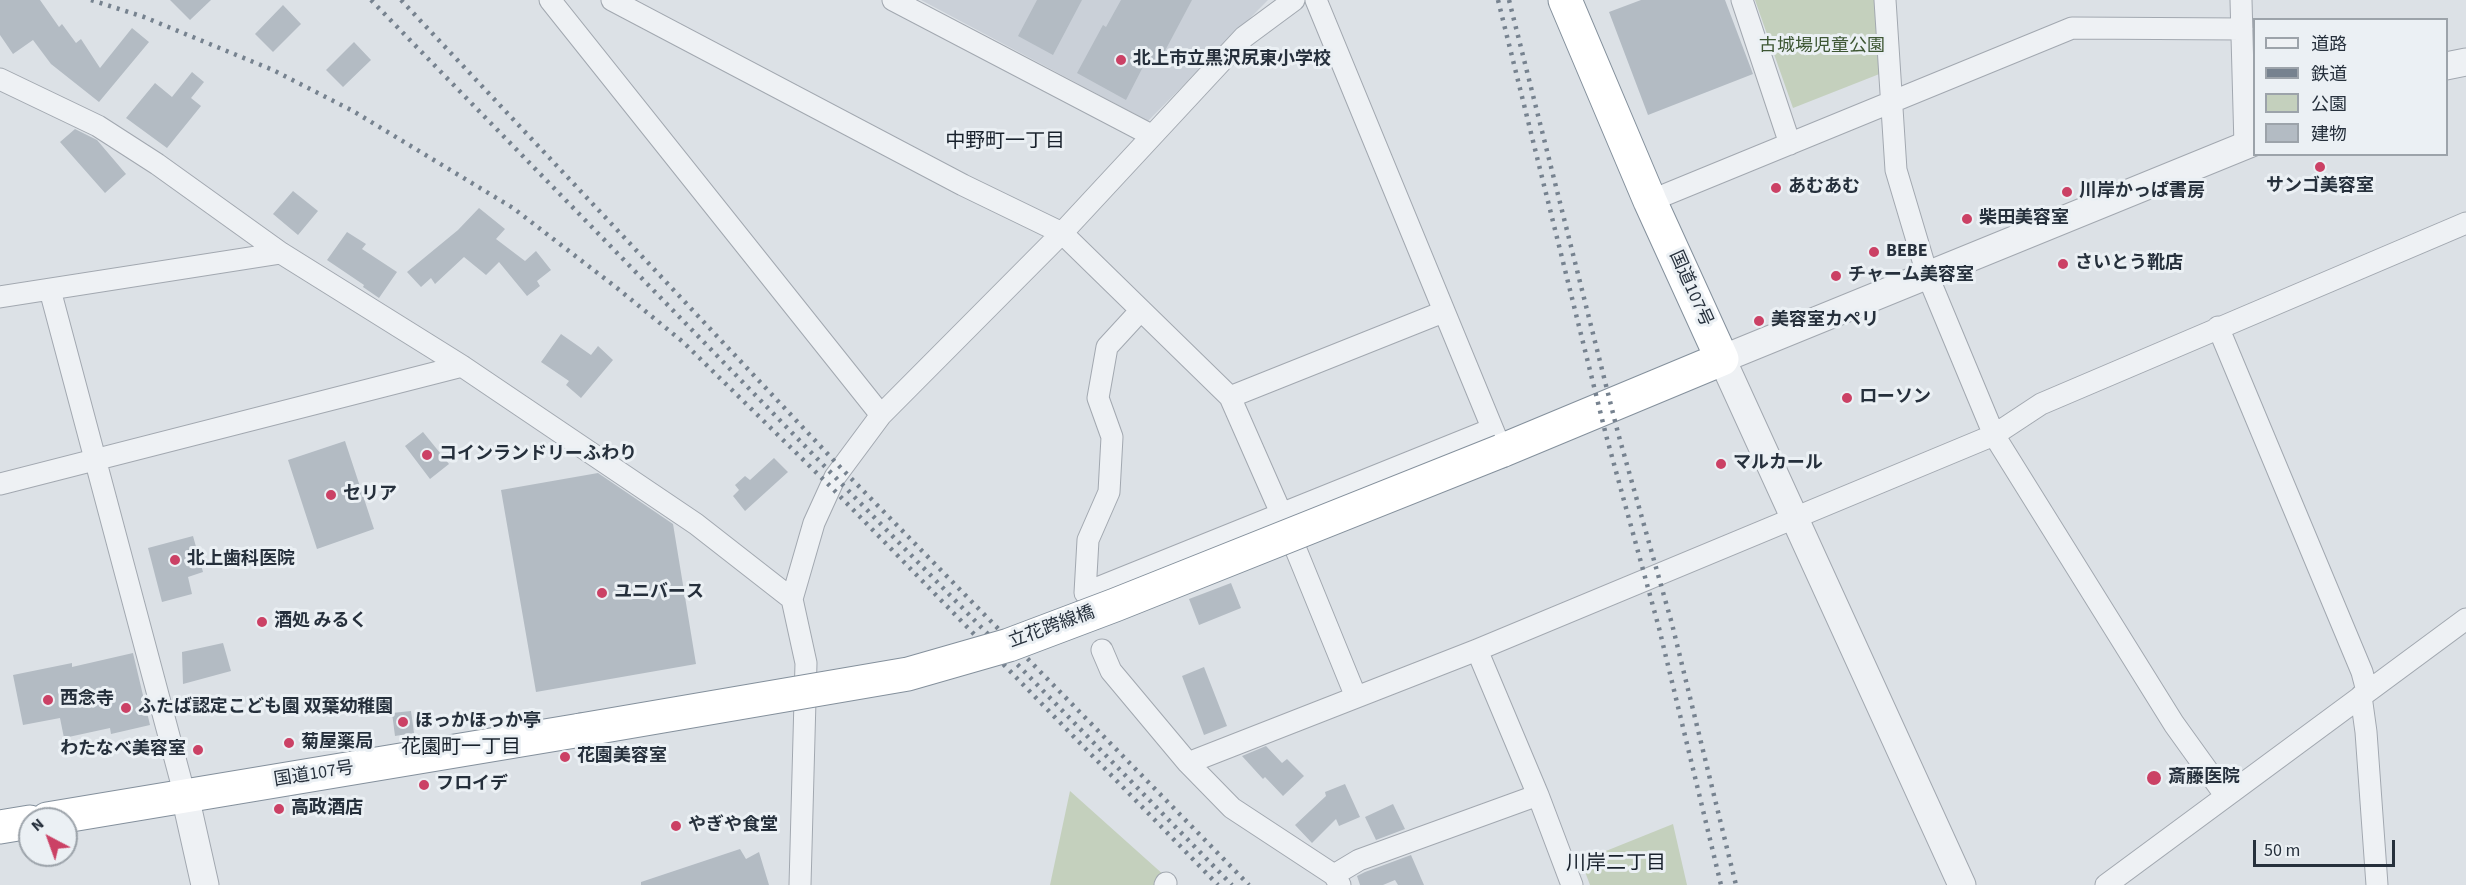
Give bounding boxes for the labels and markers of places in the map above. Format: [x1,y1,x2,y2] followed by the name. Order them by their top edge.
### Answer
[1133,49,1331,71] place label: 北上市立黒沢尻東小学校
[1114,53,1128,67] marker: 北上市立黒沢尻東小学校
[2313,160,2327,174] marker: サンゴ美容室
[2266,176,2374,198] place label: サンゴ美容室
[1788,177,1860,199] place label: あむあむ
[1769,181,1783,195] marker: あむあむ
[2079,181,2205,203] place label: 川岸かっぱ書房
[2060,185,2074,199] marker: 川岸かっぱ書房
[1979,208,2069,230] place label: 柴田美容室
[1960,212,1974,226] marker: 柴田美容室
[1886,241,1928,263] place label: BEBE
[1867,245,1881,259] marker: BEBE
[2075,253,2183,275] place label: さいとう靴店
[2056,257,2070,271] marker: さいとう靴店
[1848,265,1974,287] place label: チャーム美容室
[1829,269,1843,283] marker: チャーム美容室
[1771,310,1879,332] place label: 美容室カペリ
[1752,314,1766,328] marker: 美容室カペリ
[1859,387,1931,409] place label: ローソン
[1840,391,1854,405] marker: ローソン
[439,444,637,466] place label: コインランドリーふわり
[420,448,434,462] marker: コインランドリーふわり
[1733,453,1823,475] place label: マルカール
[1714,457,1728,471] marker: マルカール
[343,484,397,506] place label: セリア
[324,488,338,502] marker: セリア
[187,549,295,571] place label: 北上歯科医院
[168,553,182,567] marker: 北上歯科医院
[614,582,704,604] place label: ユニバース
[595,586,609,600] marker: ユニバース
[274,611,368,633] place label: 酒処 みるく
[255,615,269,629] marker: 酒処 みるく
[60,689,114,711] place label: 西念寺
[41,693,55,707] marker: 西念寺
[138,697,394,719] place label: ふたば認定こども園 双葉幼稚園
[119,701,133,715] marker: ふたば認定こども園 双葉幼稚園
[415,711,541,733] place label: ほっかほっか亭
[396,715,410,729] marker: ほっかほっか亭
[301,732,373,754] place label: 菊屋薬局
[282,736,296,750] marker: 菊屋薬局
[60,739,186,761] place label: わたなべ美容室
[191,743,205,757] marker: わたなべ美容室
[577,746,667,768] place label: 花園美容室
[558,750,572,764] marker: 花園美容室
[2168,767,2240,789] place label: 斎藤医院
[2145,769,2163,787] marker: 斎藤医院
[436,774,508,796] place label: フロイデ
[417,778,431,792] marker: フロイデ
[291,798,363,820] place label: 高政酒店
[272,802,286,816] marker: 高政酒店
[688,815,778,837] place label: やぎや食堂
[669,819,683,833] marker: やぎや食堂

